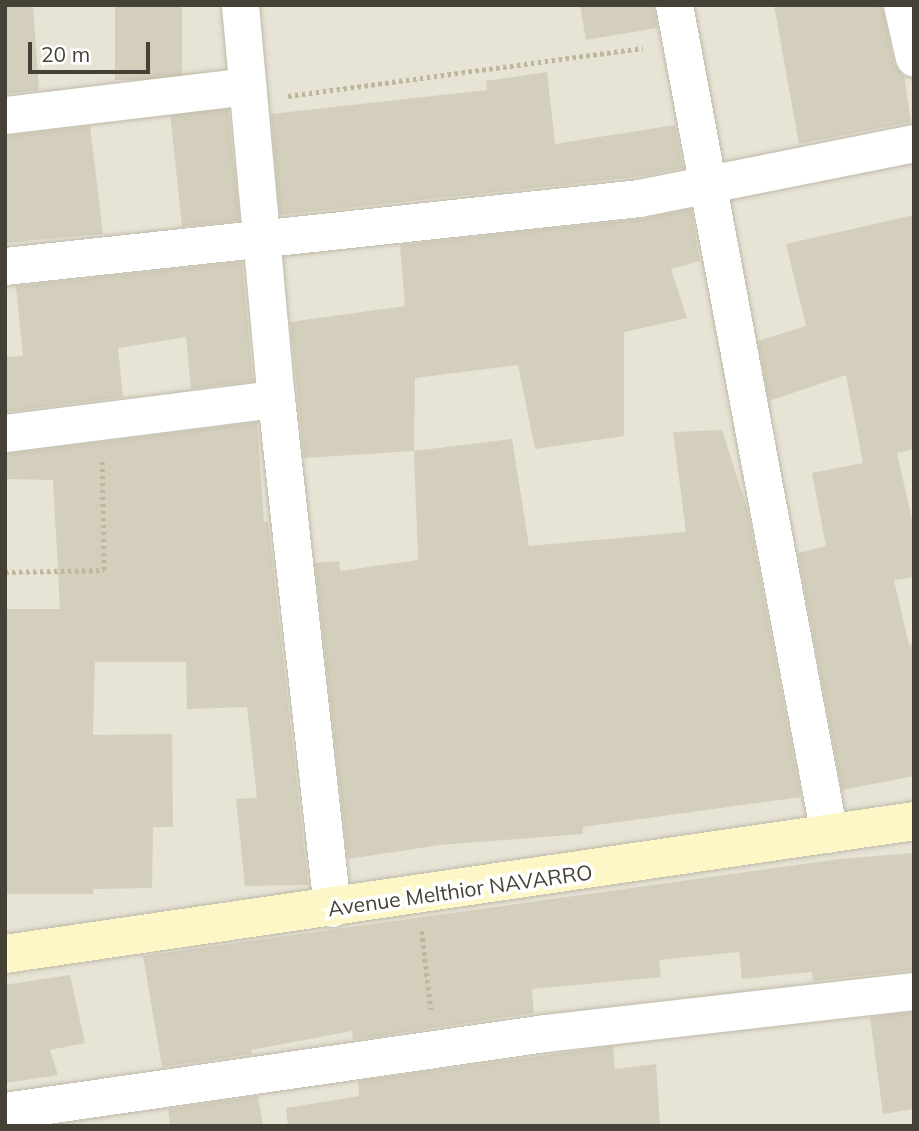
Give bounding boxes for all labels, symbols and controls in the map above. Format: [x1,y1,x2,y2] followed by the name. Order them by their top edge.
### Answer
[32,28,154,72] scale bar
[41,41,90,67] text: 20 m
[326,859,594,921] street label: Avenue Melthior NAVARRO

